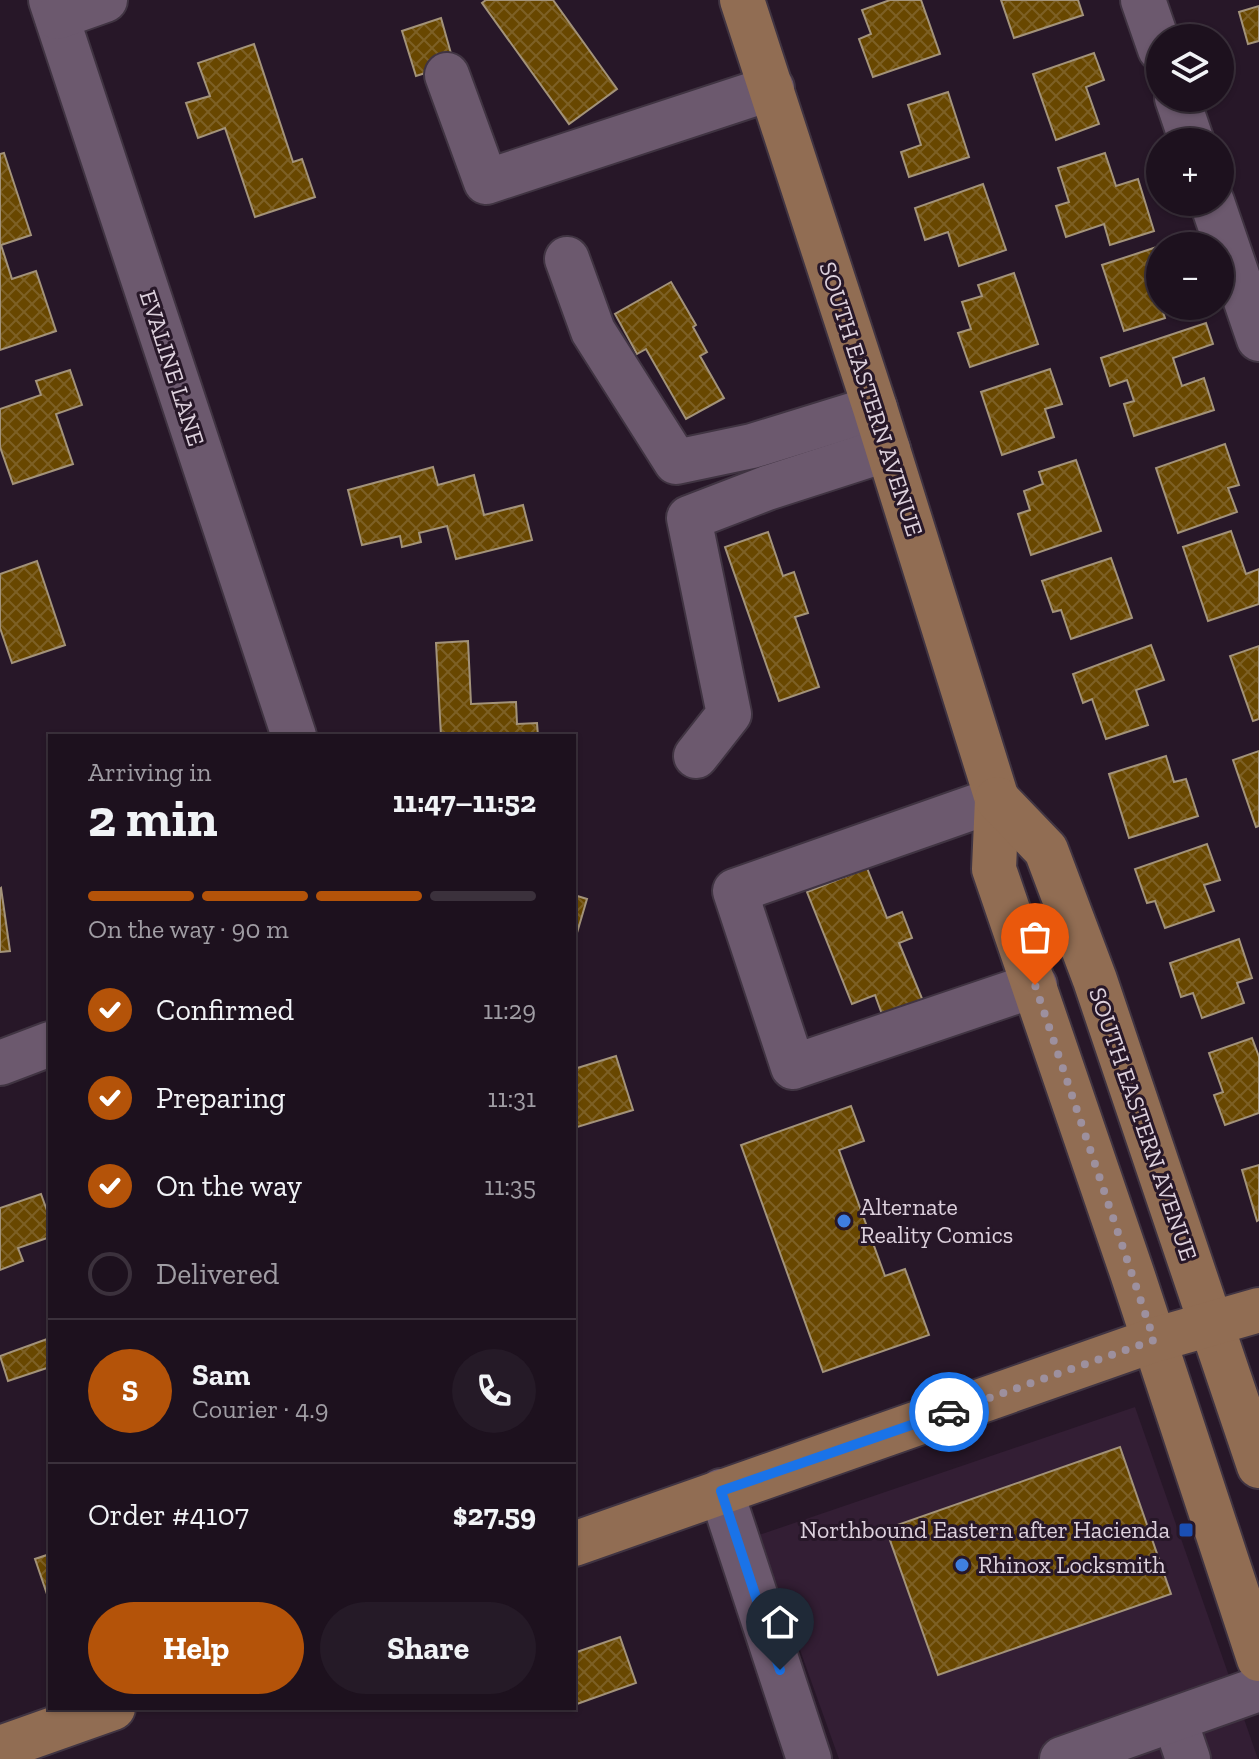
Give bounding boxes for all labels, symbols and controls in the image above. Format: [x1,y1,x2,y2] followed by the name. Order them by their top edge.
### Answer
[1146,24,1234,320] map controls
[1146,24,1234,112] button: layers
[1146,128,1234,216] button: +
[1146,232,1234,320] button: −
[813,258,930,540] street label: SOUTH EASTERN AVENUE
[134,286,211,449] street label: EVALINE LANE
[88,756,211,788] text: Arriving in
[393,784,536,820] text: 11:47–11:52
[88,787,218,849] text: 2 min
[1001,903,1069,985] pin
[88,913,289,945] text: On the way · 90 m
[1013,915,1057,959] icon: bag
[1083,983,1204,1264] street label: SOUTH EASTERN AVENUE
[88,988,132,1032] icon: check
[156,992,294,1028] text: Confirmed
[483,994,536,1026] text: 11:29
[88,1076,132,1120] icon: check
[156,1080,286,1116] text: Preparing
[487,1082,536,1114] text: 11:31
[88,1164,132,1208] icon: check
[156,1168,302,1204] text: On the way
[484,1170,536,1202] text: 11:35
[860,1192,1013,1249] place label: Alternate Reality Comics
[835,1212,853,1230] marker: Alternate Reality Comics
[156,1256,279,1292] text: Delivered
[452,1349,536,1433] button: phone
[192,1357,250,1393] text: Sam
[909,1372,989,1452] courier
[122,1373,138,1409] text: S
[927,1390,971,1434] icon: car
[192,1393,328,1425] text: Courier · 4.9
[88,1497,249,1533] text: Order #4107
[453,1497,536,1533] text: $27.59
[800,1515,1170,1544] place label: Northbound Eastern after Hacienda
[1177,1521,1195,1539] marker: Northbound Eastern after Hacienda
[978,1550,1166,1579] place label: Rhinox Locksmith
[953,1556,971,1574] marker: Rhinox Locksmith
[746,1588,814,1670] pin
[758,1600,802,1644] icon: home
[88,1602,304,1694] button: Help
[320,1602,536,1694] button: Share

